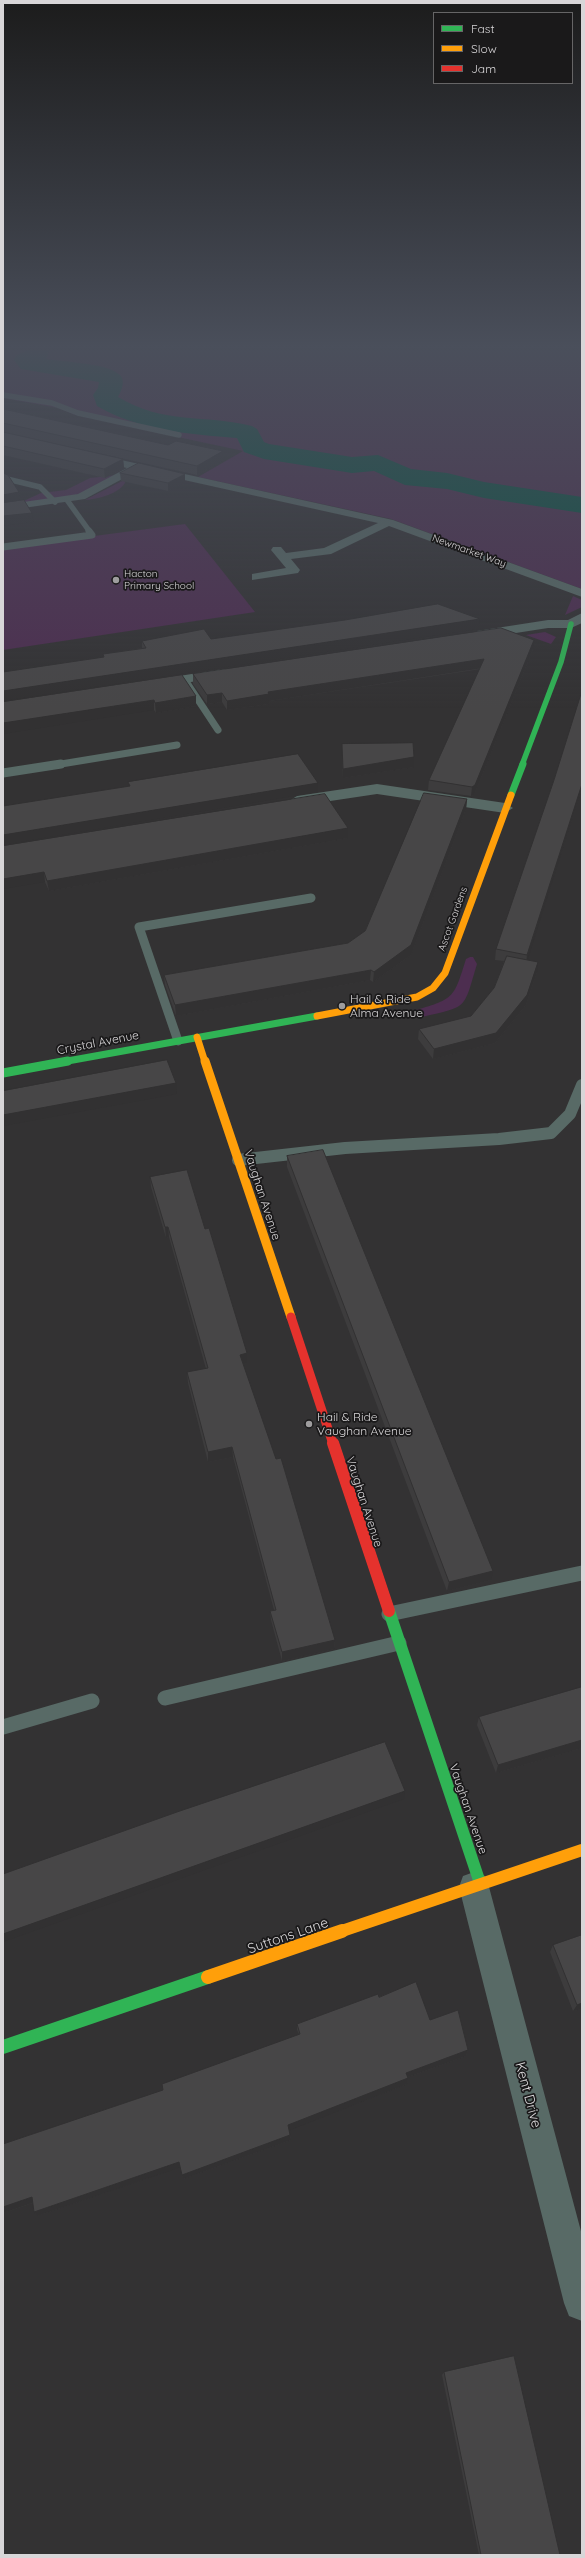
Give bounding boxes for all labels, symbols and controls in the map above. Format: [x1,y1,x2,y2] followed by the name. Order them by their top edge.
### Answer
[433,12,573,84] legend
[471,21,495,36] text: Fast
[471,41,497,56] text: Slow
[471,61,496,76] text: Jam
[430,532,508,570] street label: Newmarket Way
[124,568,194,592] place label: Hacton Primary School
[111,575,121,585] marker: Hacton Primary School
[436,885,470,953] street label: Ascot Gardens
[350,992,423,1020] place label: Hail & Ride Alma Avenue
[337,1001,347,1011] marker: Hail & Ride Alma Avenue
[56,1028,140,1058] street label: Crystal Avenue
[241,1148,283,1242] street label: Vaughan Avenue
[317,1410,412,1438] place label: Hail & Ride Vaughan Avenue
[304,1419,314,1429] marker: Hail & Ride Vaughan Avenue
[343,1455,385,1549] street label: Vaughan Avenue
[446,1762,490,1856] street label: Vaughan Avenue
[245,1914,331,1958] street label: Suttons Lane
[511,2060,545,2130] street label: Kent Drive

